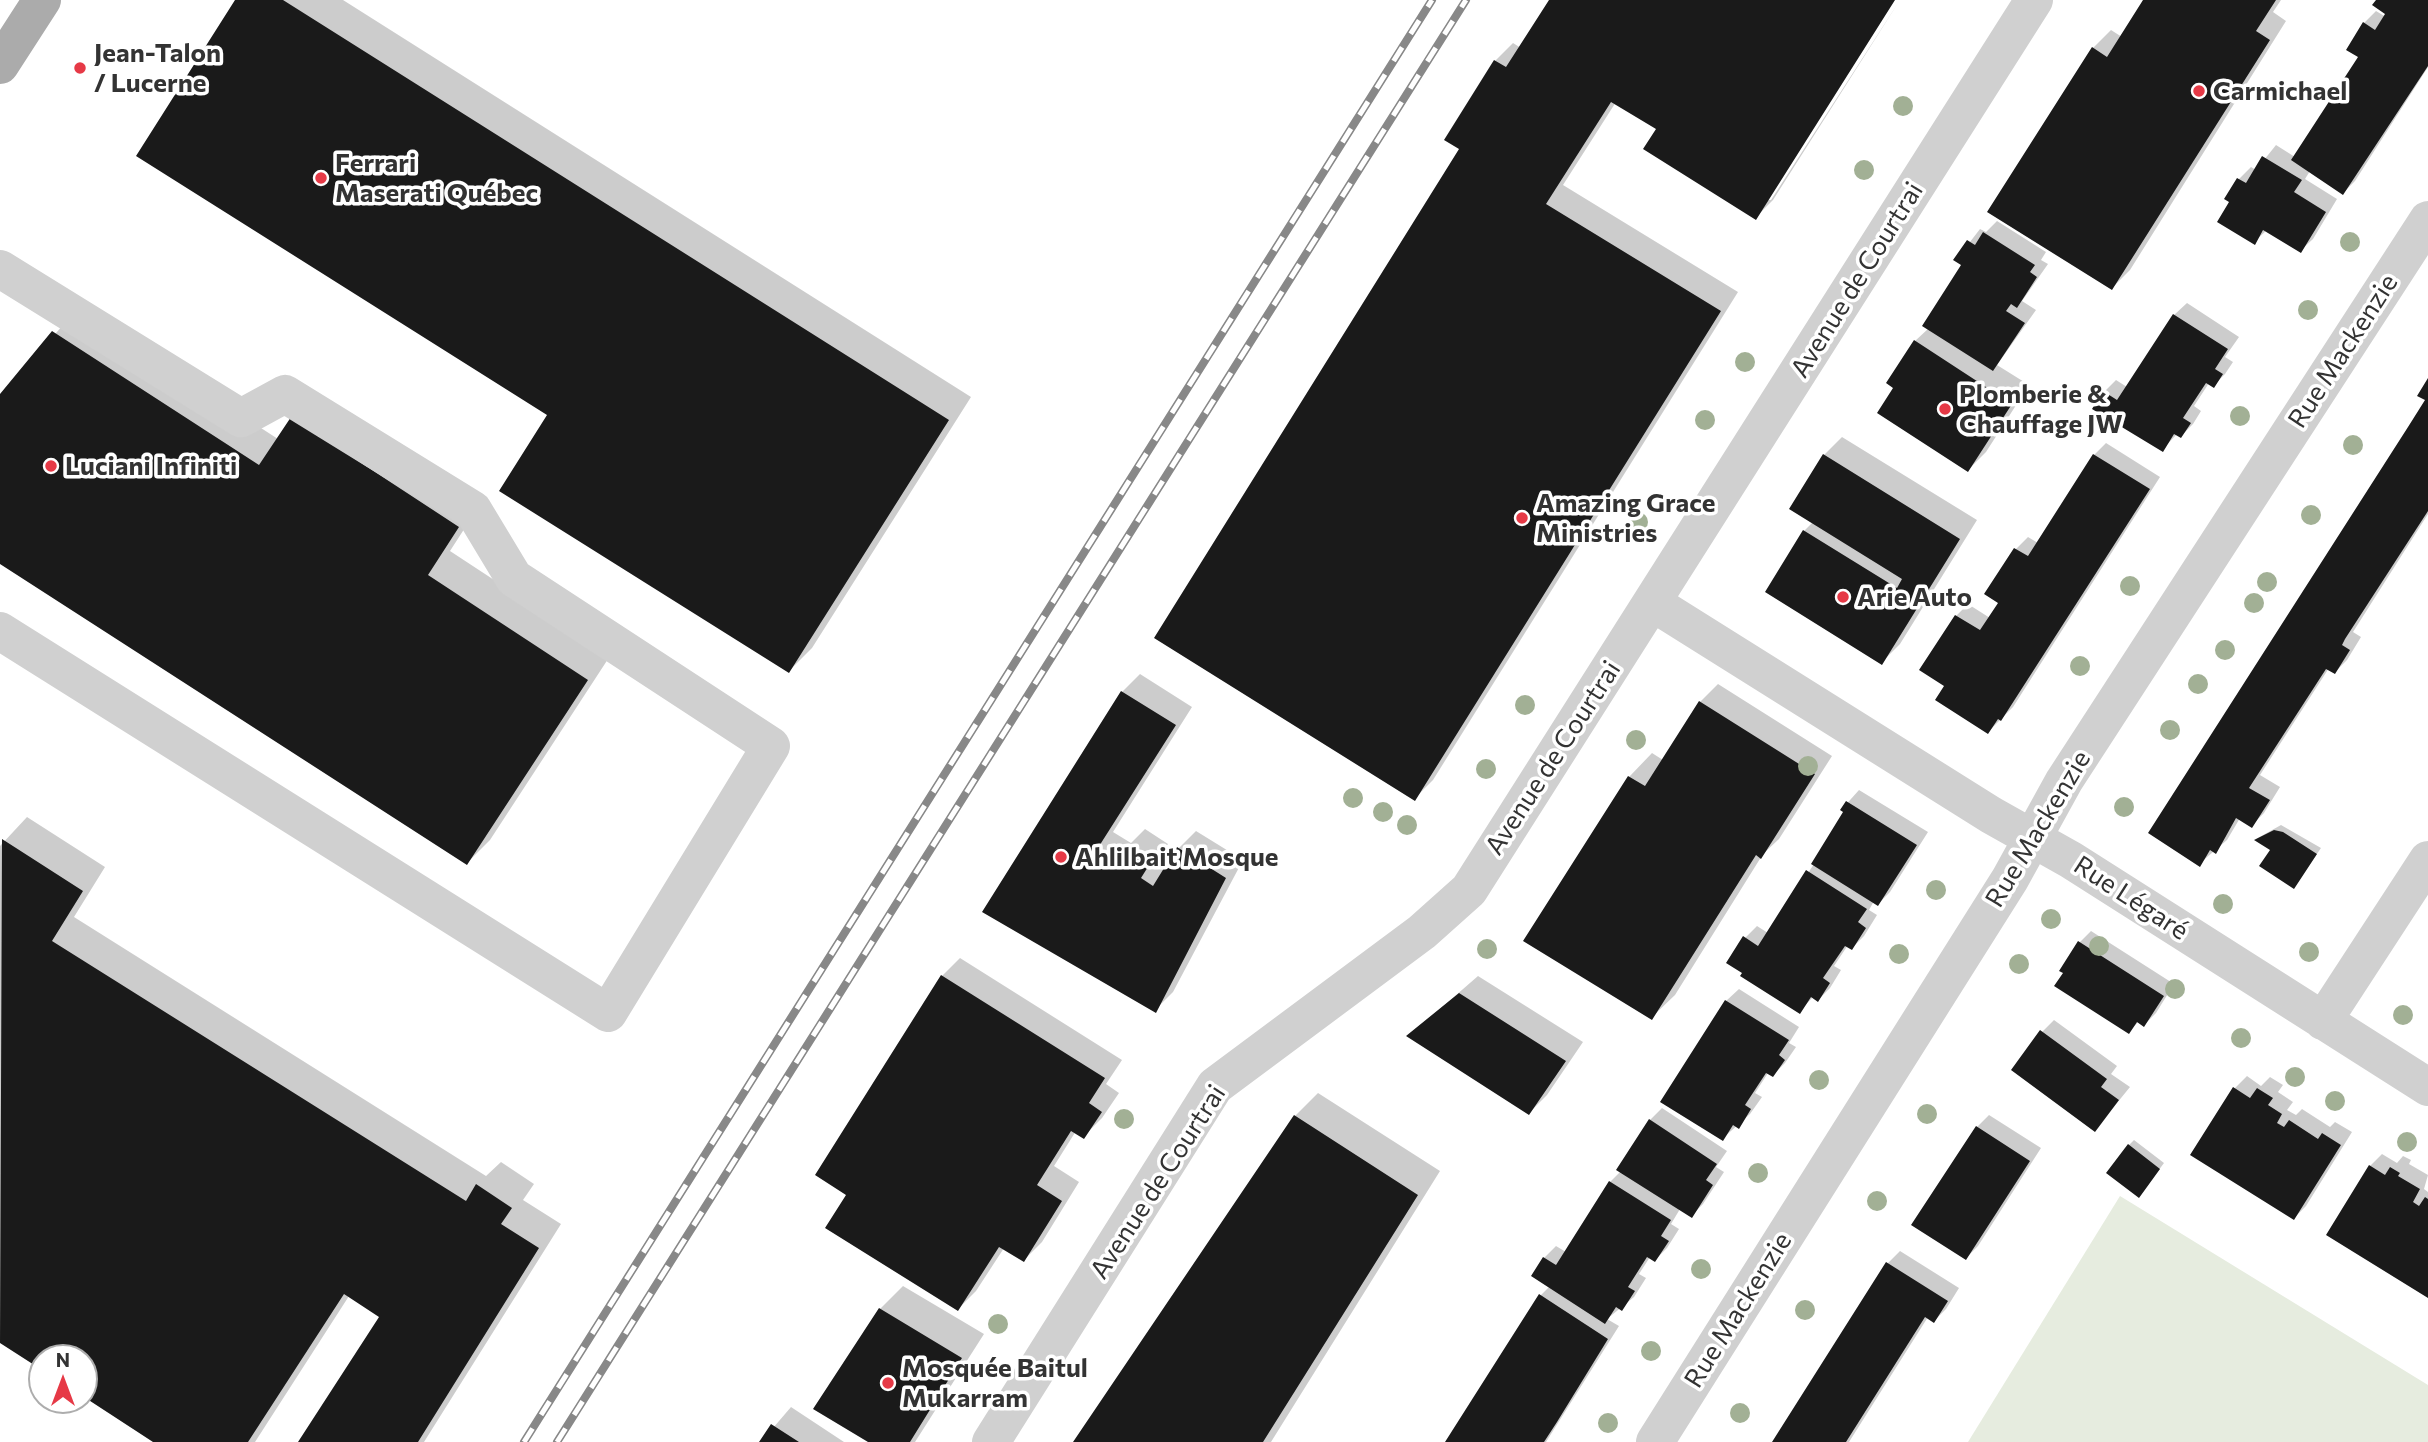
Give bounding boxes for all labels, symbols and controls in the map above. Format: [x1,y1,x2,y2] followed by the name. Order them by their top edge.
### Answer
[94,37,221,98] place label: Jean-Talon / Lucerne
[72,60,88,76] marker: Jean-Talon / Lucerne
[2213,75,2347,107] place label: Carmichael
[2191,83,2207,99] marker: Carmichael
[335,147,538,208] place label: Ferrari Maserati Québec
[313,170,329,186] marker: Ferrari Maserati Québec
[1784,176,1930,384] street label: Avenue de Courtrai
[2282,268,2404,434] street label: Rue Mackenzie
[1959,378,2123,440] place label: Plomberie & Chauffage JW
[1937,401,1953,417] marker: Plomberie & Chauffage JW
[65,450,237,482] place label: Luciani Infiniti
[43,458,59,474] marker: Luciani Infiniti
[1536,487,1715,548] place label: Amazing Grace Ministries
[1514,510,1530,526] marker: Amazing Grace Ministries
[1857,581,1972,613] place label: Arie Auto
[1835,589,1851,605] marker: Arie Auto
[1479,655,1627,861] street label: Avenue de Courtrai
[1979,745,2097,913] street label: Rue Mackenzie
[1075,841,1279,873] place label: Ahlilbait Mosque
[1053,849,1069,865] marker: Ahlilbait Mosque
[2068,849,2194,947] street label: Rue Légaré
[1084,1079,1232,1285] street label: Avenue de Courtrai
[1678,1227,1798,1393] street label: Rue Mackenzie
[28,1344,98,1414] north arrow
[56,1348,70,1371] text: N
[902,1352,1088,1414] place label: Mosquée Baitul Mukarram
[880,1375,896,1391] marker: Mosquée Baitul Mukarram

